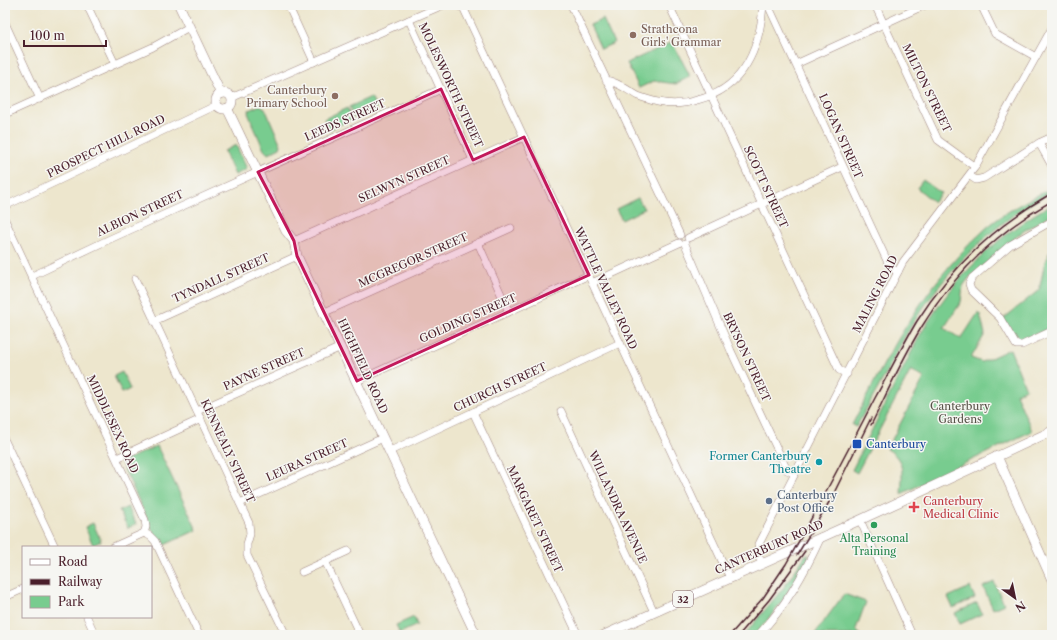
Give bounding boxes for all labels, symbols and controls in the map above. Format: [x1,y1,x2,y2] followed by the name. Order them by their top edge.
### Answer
[416,20,487,151] street label: MOLESWORTH STREET
[24,22,106,48] scale bar
[641,22,722,49] place label: Strathcona Girls' Grammar
[30,28,65,43] text: 100 m
[628,30,638,40] marker: Strathcona Girls' Grammar
[899,41,955,135] street label: MILTON STREET
[246,83,328,110] place label: Canterbury Primary School
[330,91,340,101] marker: Canterbury Primary School
[816,91,866,181] street label: LOGAN STREET
[302,96,388,144] street label: LEEDS STREET
[45,111,167,181] street label: PROSPECT HILL ROAD
[741,143,792,231] street label: SCOTT STREET
[356,152,453,205] street label: SELWYN STREET
[93,186,186,240] street label: ALBION STREET
[571,224,641,352] street label: WATTLE VALLEY ROAD
[356,229,471,291] street label: MCGREGOR STREET
[170,250,273,306] street label: TYNDALL STREET
[849,253,901,335] street label: MALING ROAD
[417,290,520,346] street label: GOLDING STREET
[720,310,774,404] street label: BRYSON STREET
[335,316,391,416] street label: HIGHFIELD ROAD
[221,344,308,393] street label: PAYNE STREET
[451,359,550,415] street label: CHURCH STREET
[84,373,142,476] street label: MIDDLESEX ROAD
[198,397,259,506] street label: KENNEALY STREET
[930,399,991,426] park label: Canterbury Gardens
[264,435,351,484] street label: LEURA STREET
[866,437,927,451] place label: Canterbury
[851,438,863,450] marker: Canterbury
[585,447,650,566] street label: WILLANDRA AVENUE
[709,449,812,476] place label: Former Canterbury Theatre
[814,457,824,467] marker: Former Canterbury Theatre
[504,463,566,576] street label: MARGARET STREET
[777,488,838,515] place label: Canterbury Post Office
[923,494,999,521] place label: Canterbury Medical Clinic
[764,496,774,506] marker: Canterbury Post Office
[908,501,920,513] marker: Canterbury Medical Clinic
[713,517,826,577] street label: CANTERBURY ROAD
[869,520,879,530] marker: Alta Personal Training
[838,531,909,558] place label: Alta Personal Training
[22,546,152,618] legend
[58,554,88,569] text: Road
[58,574,103,589] text: Railway
[995,578,1035,618] north arrow
[673,591,693,607] road number: 32
[58,594,85,609] text: Park
[1012,598,1028,615] text: N

